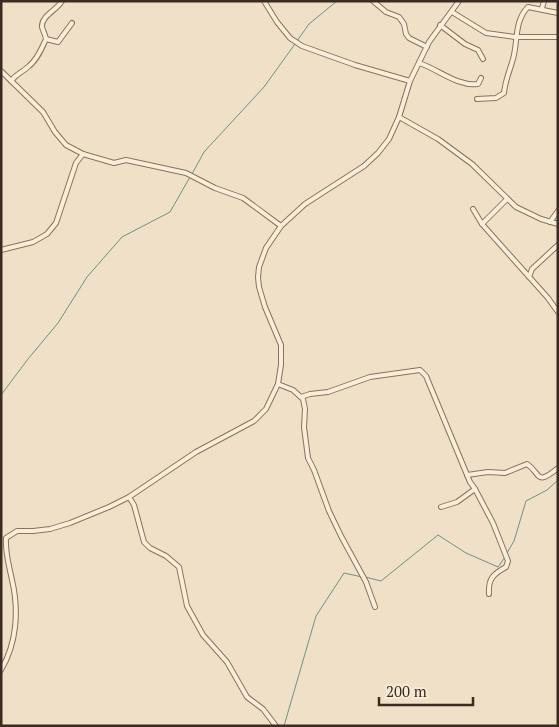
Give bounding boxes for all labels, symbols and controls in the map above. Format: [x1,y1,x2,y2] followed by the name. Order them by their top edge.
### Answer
[379,674,473,706] scale bar
[386,681,427,701] text: 200 m

